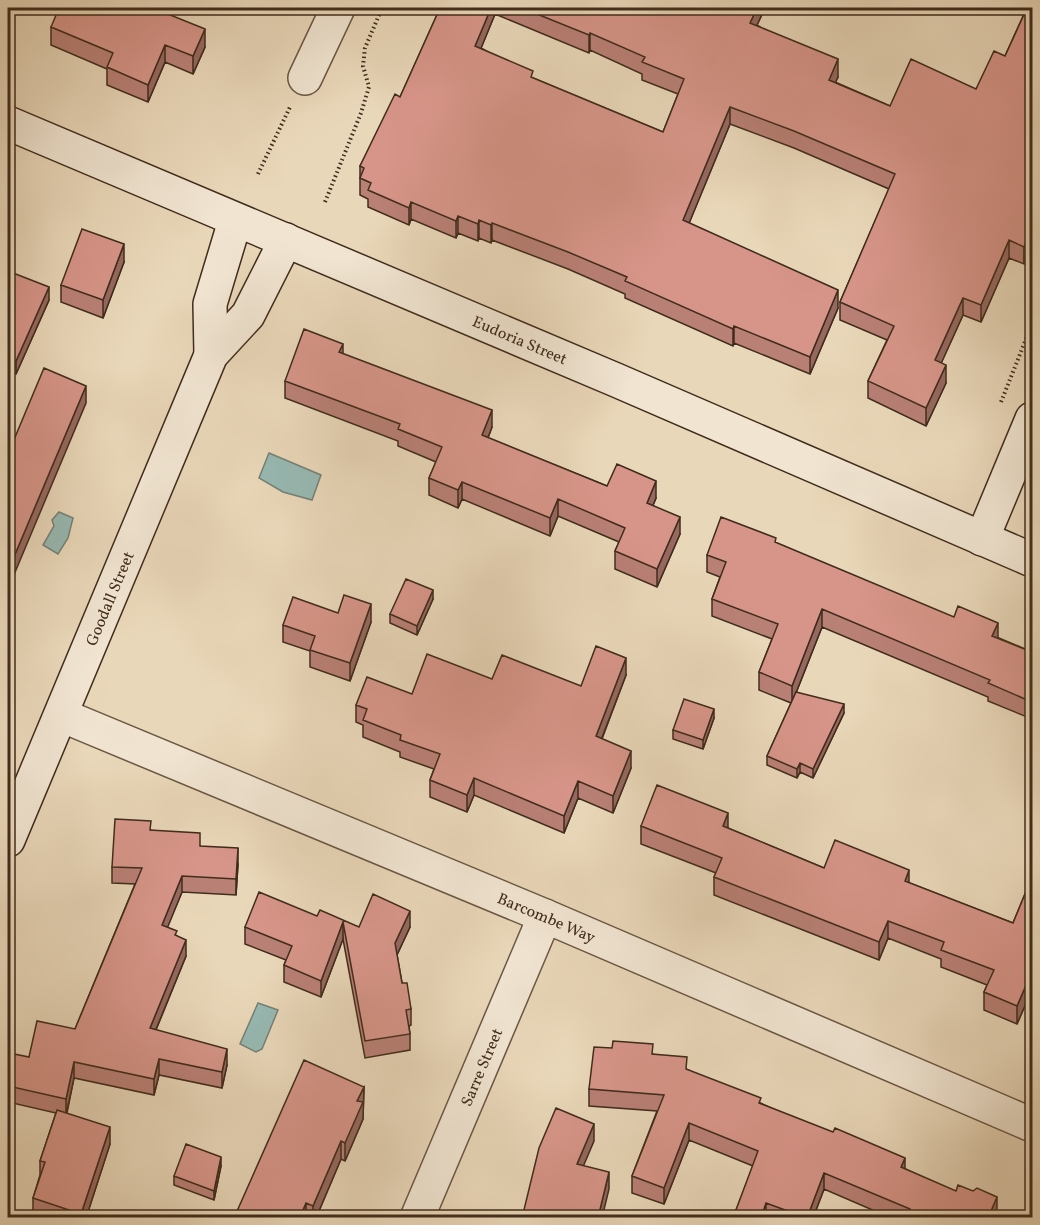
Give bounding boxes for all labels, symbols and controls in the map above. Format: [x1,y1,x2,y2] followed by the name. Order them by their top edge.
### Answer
[469,312,570,371] street label: Eudoria Street
[81,548,141,650] street label: Goodall Street
[493,888,599,949] street label: Barcombe Way
[457,1025,509,1110] street label: Sarre Street

